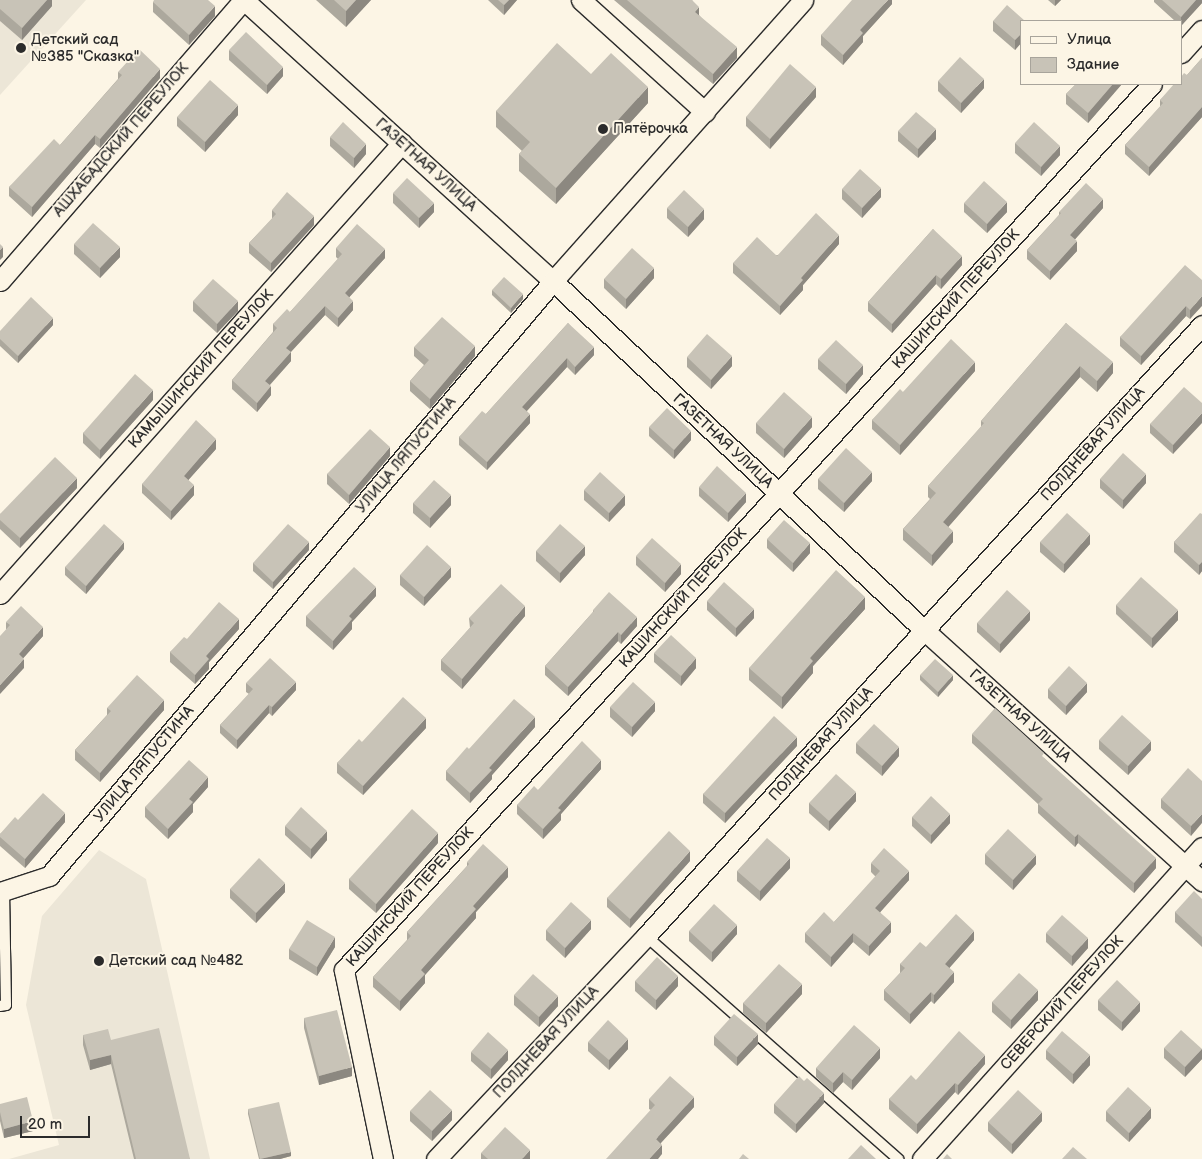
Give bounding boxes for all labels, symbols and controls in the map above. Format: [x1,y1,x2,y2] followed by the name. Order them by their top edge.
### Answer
[1020,20,1182,85] legend
[31,30,139,65] place label: Детский сад №385 "Сказка"
[1067,30,1111,49] text: Улица
[15,42,27,54] marker: Детский сад №385 "Сказка"
[1067,55,1119,74] text: Здание
[49,59,193,221] street label: АШХАБАДСКИЙ ПЕРЕУЛОК
[372,115,480,215] street label: ГАЗЕТНАЯ УЛИЦА
[613,120,688,138] place label: Пятёрочка
[597,123,609,135] marker: Пятёрочка
[889,226,1023,372] street label: КАШИНСКИЙ ПЕРЕУЛОК
[125,286,277,452] street label: КАМЫШИНСКИЙ ПЕРЕУЛОК
[1037,383,1149,505] street label: ПОЛДНЕВАЯ УЛИЦА
[669,390,777,492] street label: ГАЗЕТНАЯ УЛИЦА
[352,393,460,517] street label: УЛИЦА ЛЯПУСТИНА
[616,525,750,671] street label: КАШИНСКИЙ ПЕРЕУЛОК
[966,666,1074,766] street label: ГАЗЕТНАЯ УЛИЦА
[765,683,877,805] street label: ПОЛДНЕВАЯ УЛИЦА
[90,702,198,826] street label: УЛИЦА ЛЯПУСТИНА
[343,824,477,970] street label: КАШИНСКИЙ ПЕРЕУЛОК
[997,932,1127,1074] street label: СЕВЕРСКИЙ ПЕРЕУЛОК
[109,952,243,970] place label: Детский сад №482
[93,955,105,967] marker: Детский сад №482
[489,982,603,1102] street label: ПОЛДНЕВАЯ УЛИЦА
[22,1106,92,1138] scale bar
[28,1115,62,1134] text: 20 m

